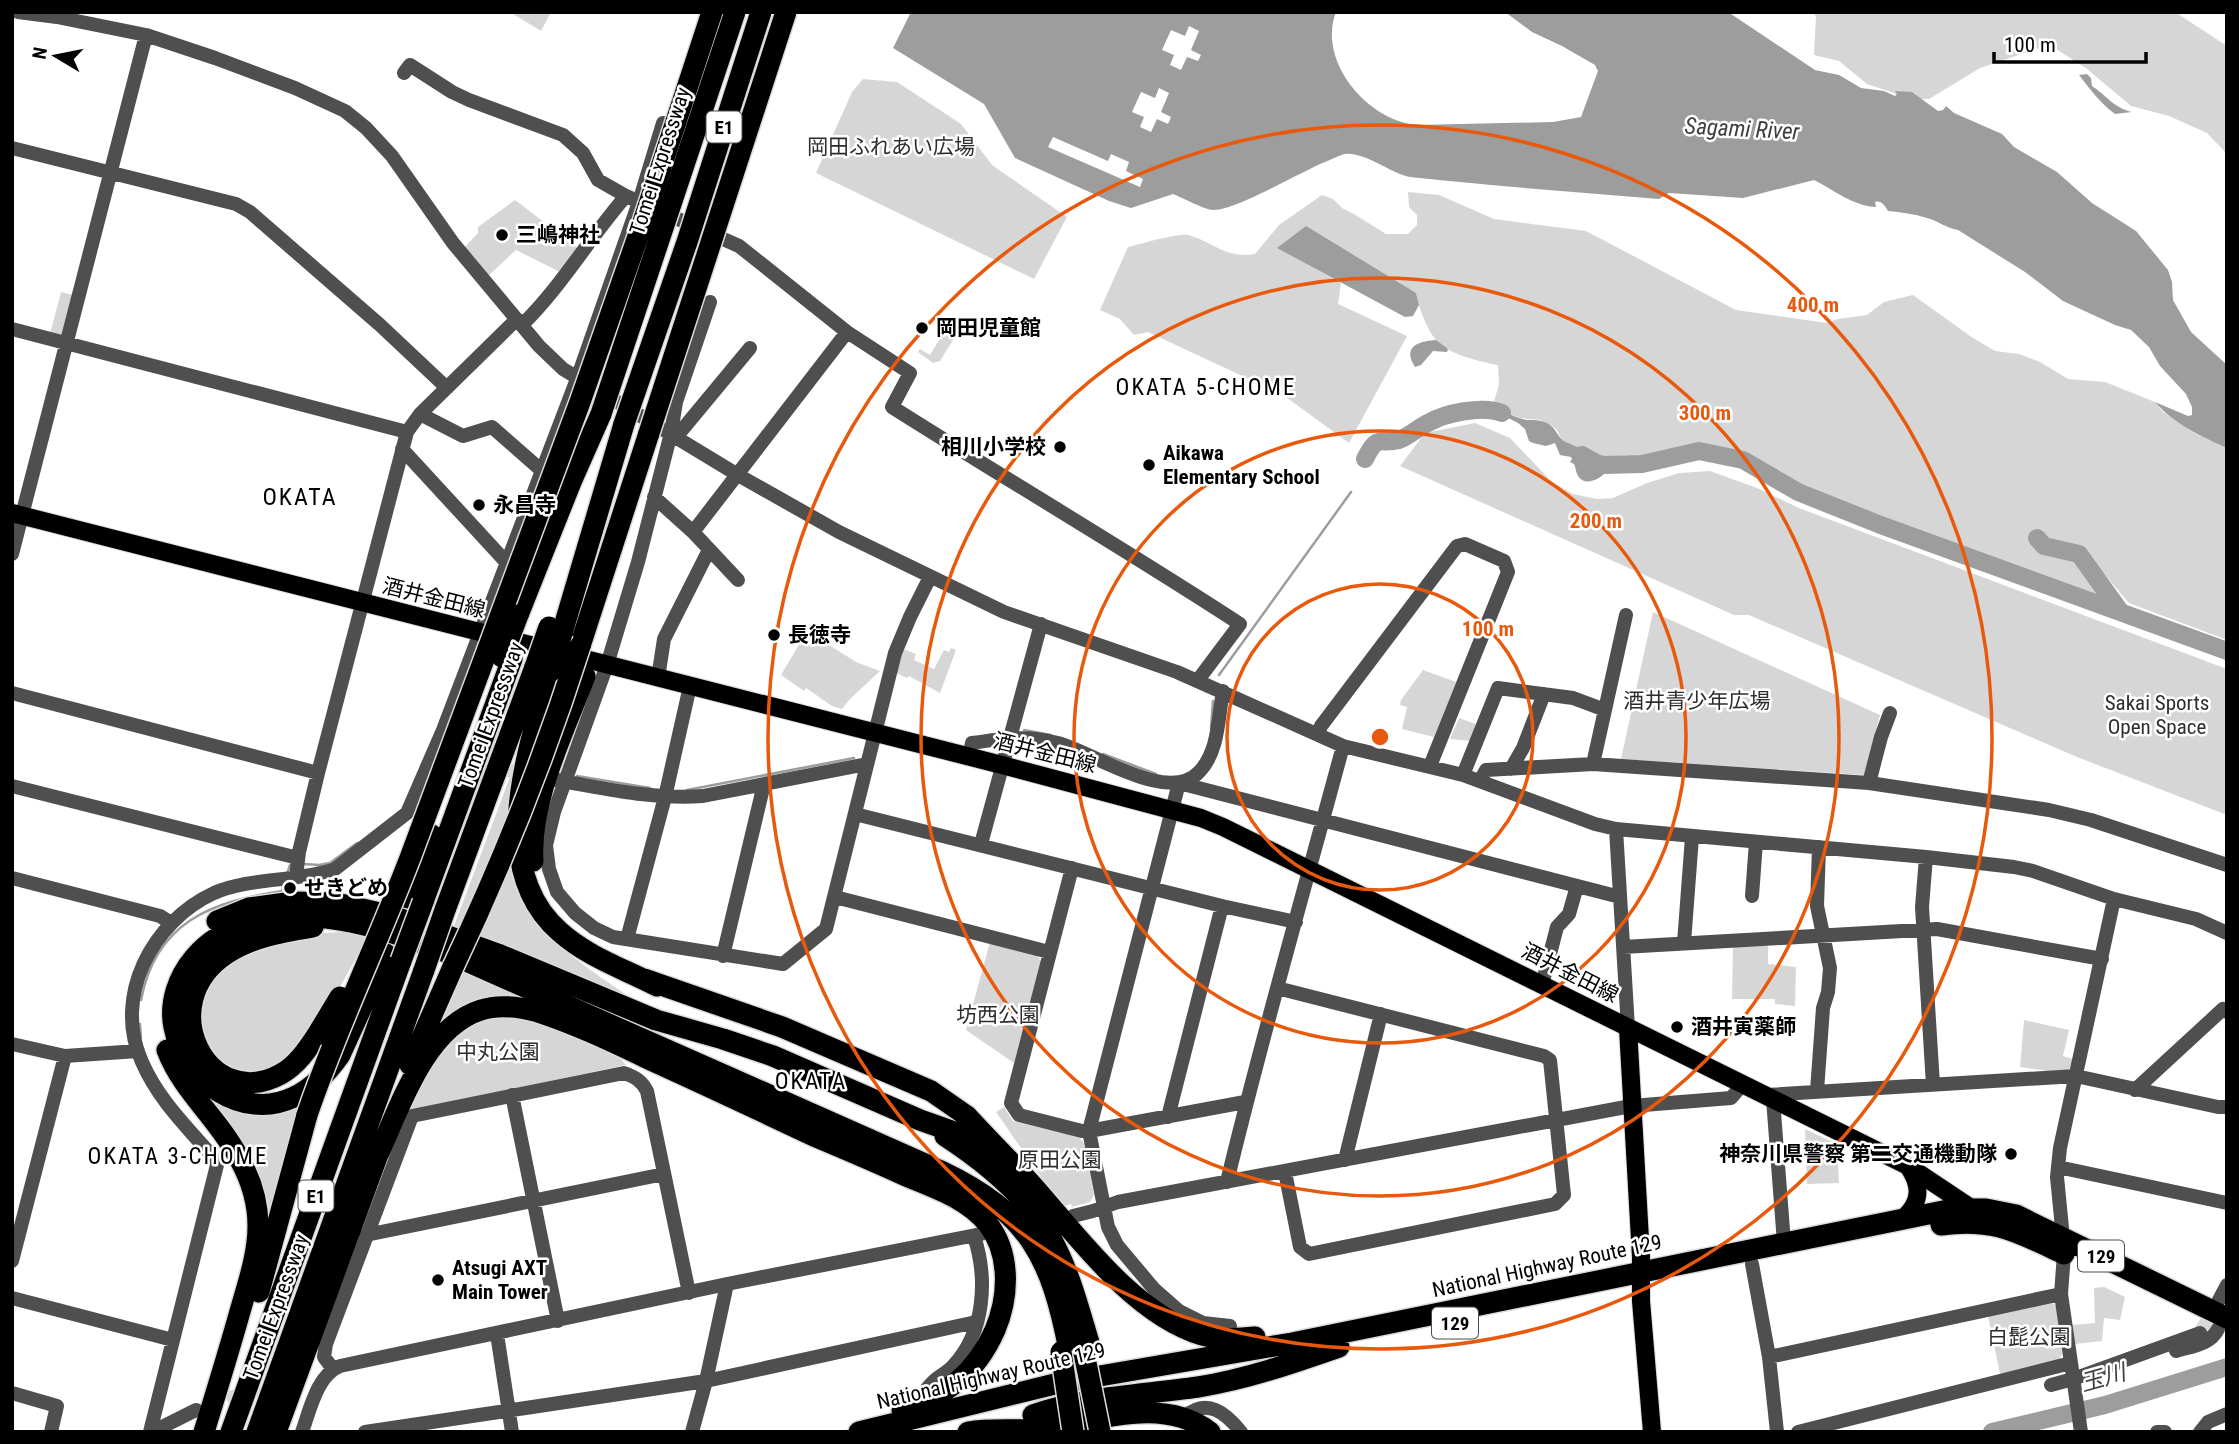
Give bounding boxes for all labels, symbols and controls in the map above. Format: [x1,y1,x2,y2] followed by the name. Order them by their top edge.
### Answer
[21,21,91,91] north arrow
[1994,21,2146,65] scale bar
[2004,33,2056,57] text: 100 m
[27,45,52,61] text: N
[625,84,695,238] street label: Tomei Expressway
[706,111,742,142] road number: E1
[1684,113,1801,146] water label: Sagami River
[807,135,975,159] park label: 岡田ふれあい広場
[516,223,600,247] place label: 三嶋神社
[494,227,510,243] marker: 三嶋神社
[1787,293,1839,317] text: 400 m
[936,316,1041,340] place label: 岡田児童館
[914,320,930,336] marker: 岡田児童館
[1116,374,1296,401] district label: OKATA 5-CHOME
[1679,401,1731,425] text: 300 m
[941,435,1046,459] place label: 相川小学校
[1052,439,1068,455] marker: 相川小学校
[1163,441,1320,489] place label: Aikawa Elementary School
[1141,457,1157,473] marker: Aikawa Elementary School
[262,483,338,511] district label: OKATA
[493,493,556,517] place label: 永昌寺
[471,497,487,513] marker: 永昌寺
[1570,509,1622,533] text: 200 m
[380,574,488,622] street label: 酒井金田線
[1462,617,1514,641] text: 100 m
[788,623,851,647] place label: 長徳寺
[766,627,782,643] marker: 長徳寺
[454,639,529,791] street label: Tomei Expressway
[1624,689,1771,713] park label: 酒井青少年広場
[2105,691,2209,739] park label: Sakai Sports Open Space
[1368,725,1392,749] centre of rings
[991,729,1099,777] street label: 酒井金田線
[304,876,388,900] place label: せきどめ
[282,880,298,896] marker: せきどめ
[1518,938,1622,1008] street label: 酒井金田線
[956,1003,1040,1027] park label: 坊西公園
[1691,1015,1796,1039] place label: 酒井寅薬師
[1669,1019,1685,1035] marker: 酒井寅薬師
[456,1040,540,1064] park label: 中丸公園
[775,1068,847,1095] district label: OKATA
[1719,1142,1997,1166] place label: 神奈川県警察 第二交通機動隊
[88,1143,268,1170] district label: OKATA 3-CHOME
[2003,1146,2019,1162] marker: 神奈川県警察 第二交通機動隊
[1018,1148,1102,1172] park label: 原田公園
[298,1180,334,1212] road number: E1
[1430,1230,1664,1302] street label: National Highway Route 129
[239,1231,314,1383] street label: Tomei Expressway
[2078,1240,2124,1272] road number: 129
[452,1256,548,1304] place label: Atsugi AXT Main Tower
[430,1272,446,1288] marker: Atsugi AXT Main Tower
[1432,1308,1478,1338] road number: 129
[1987,1325,2071,1349] park label: 白髭公園
[874,1338,1108,1414] street label: National Highway Route 129
[2077,1358,2132,1397] water label: 玉川

